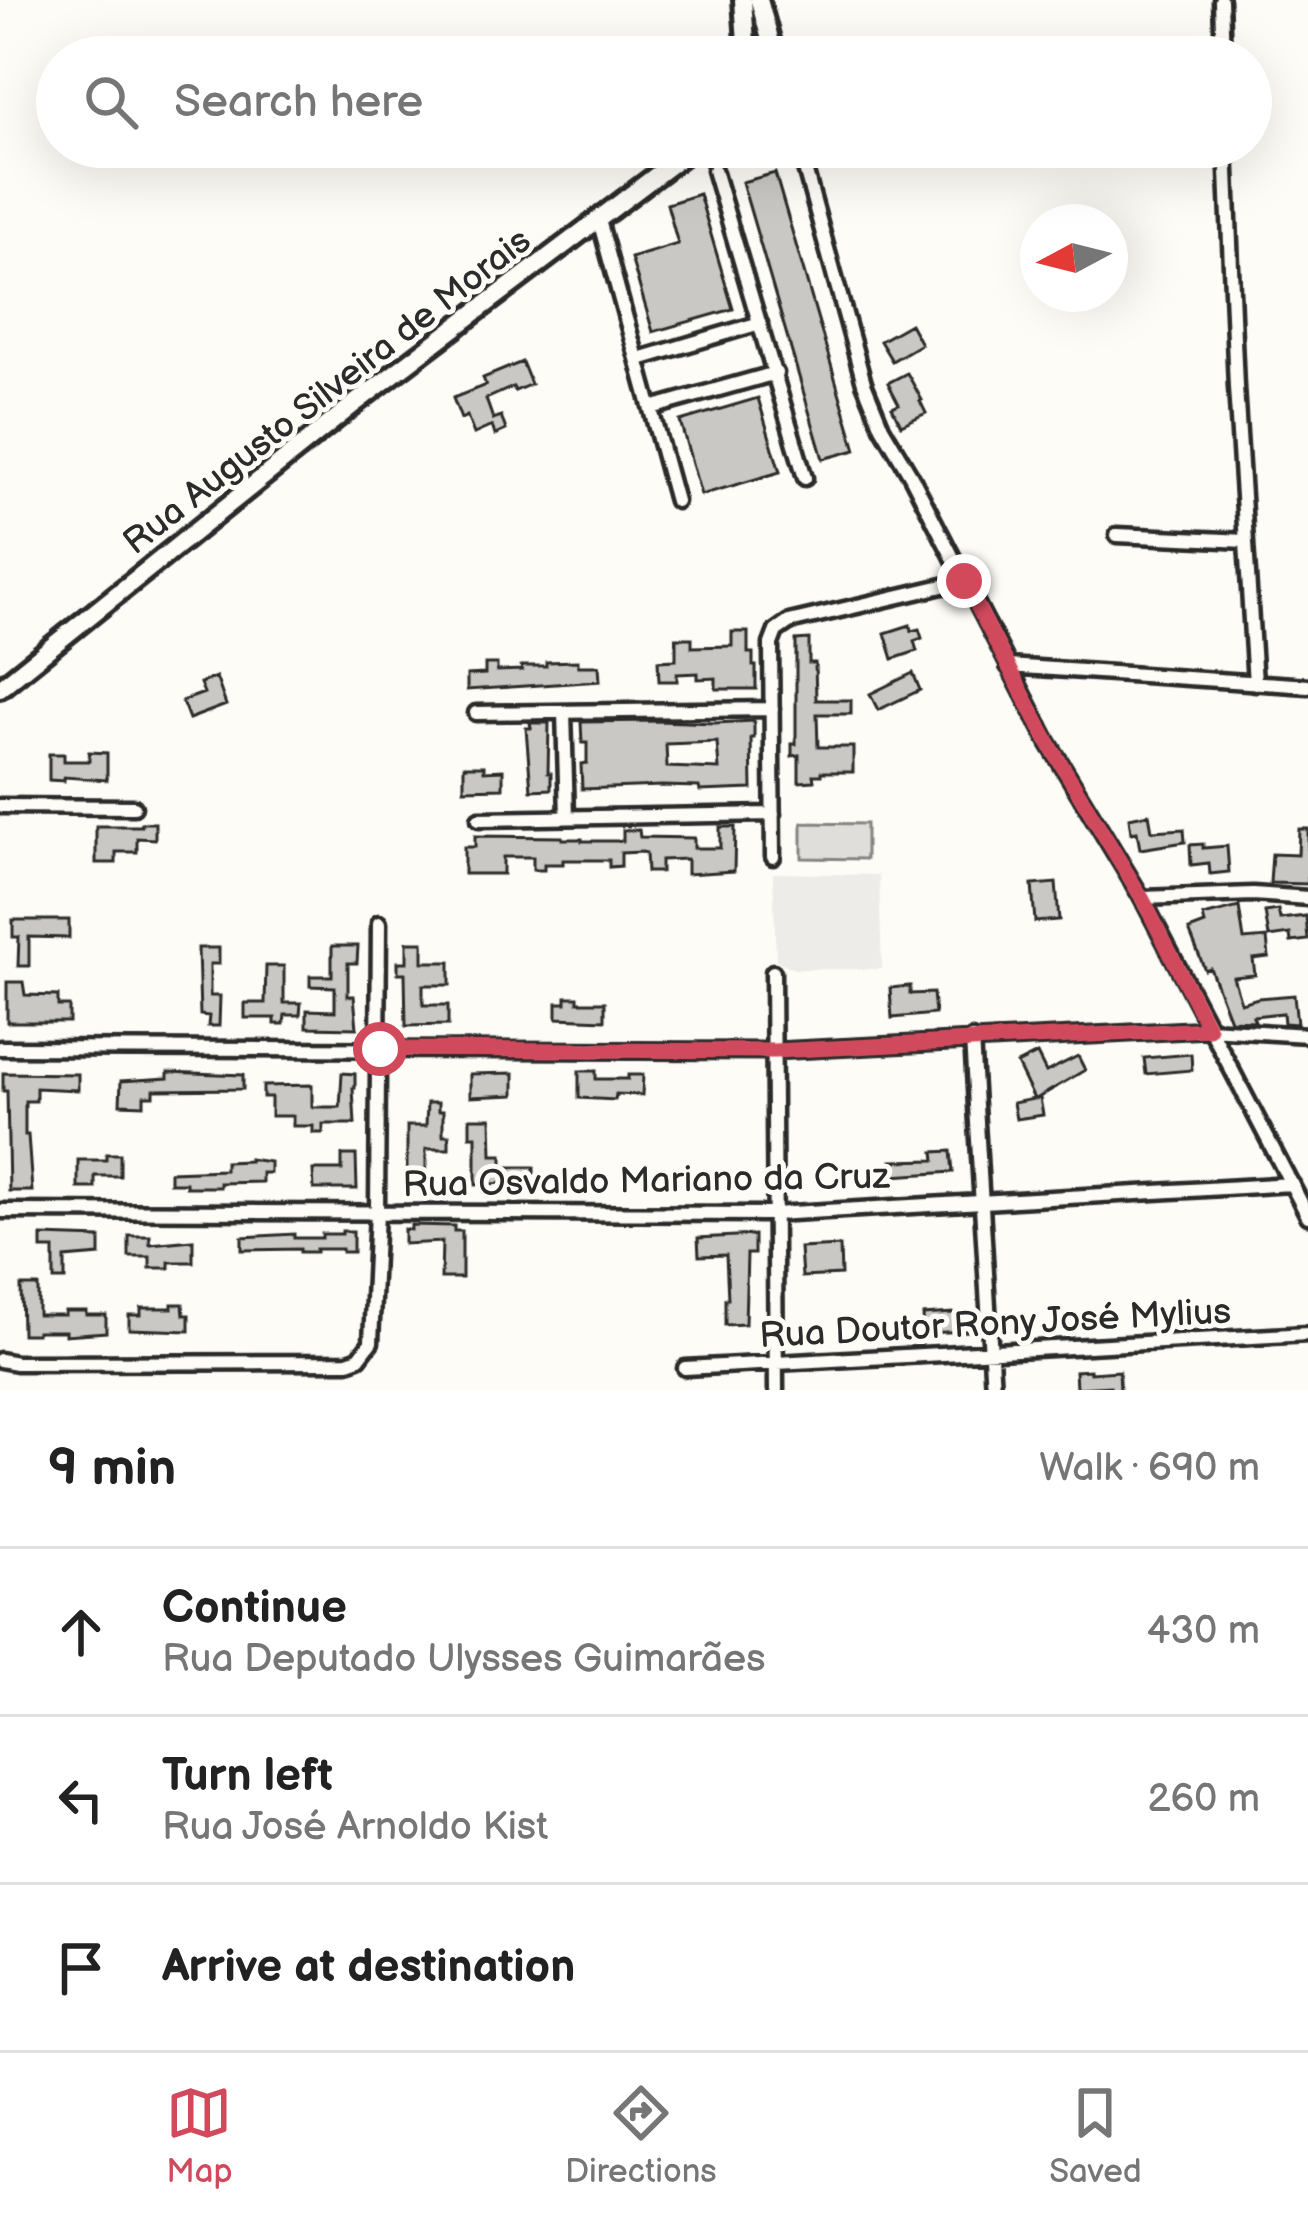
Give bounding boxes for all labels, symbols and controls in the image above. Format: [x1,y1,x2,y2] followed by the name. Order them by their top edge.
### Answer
[36,36,1272,168] search box
[78,69,144,135] icon: search
[174,75,423,130] text: Search here
[1020,204,1128,312] north arrow
[115,220,540,564] street label: Rua Augusto Silveira de Morais
[937,554,991,608] route end
[353,1022,407,1076] route start
[402,1156,891,1207] street label: Rua Osvaldo Mariano da Cruz
[758,1291,1232,1358] street label: Rua Doutor Rony José Mylius
[48,1438,176,1499] text: 9 min
[1039,1445,1260,1492] text: Walk · 690 m
[162,1581,347,1636] text: Continue
[48,1599,114,1665] icon: ahead
[1147,1608,1260,1655] text: 430 m
[162,1636,765,1683] text: Rua Deputado Ulysses Guimarães
[162,1749,333,1804] text: Turn left
[48,1767,114,1833] icon: left
[1147,1776,1260,1823] text: 260 m
[162,1804,548,1851] text: Rua José Arnoldo Kist
[48,1935,114,2001] icon: arrive
[162,1940,575,1995] text: Arrive at destination
[166,2080,233,2192] tab: Map
[565,2080,717,2192] tab: Directions
[1049,2080,1142,2192] tab: Saved

